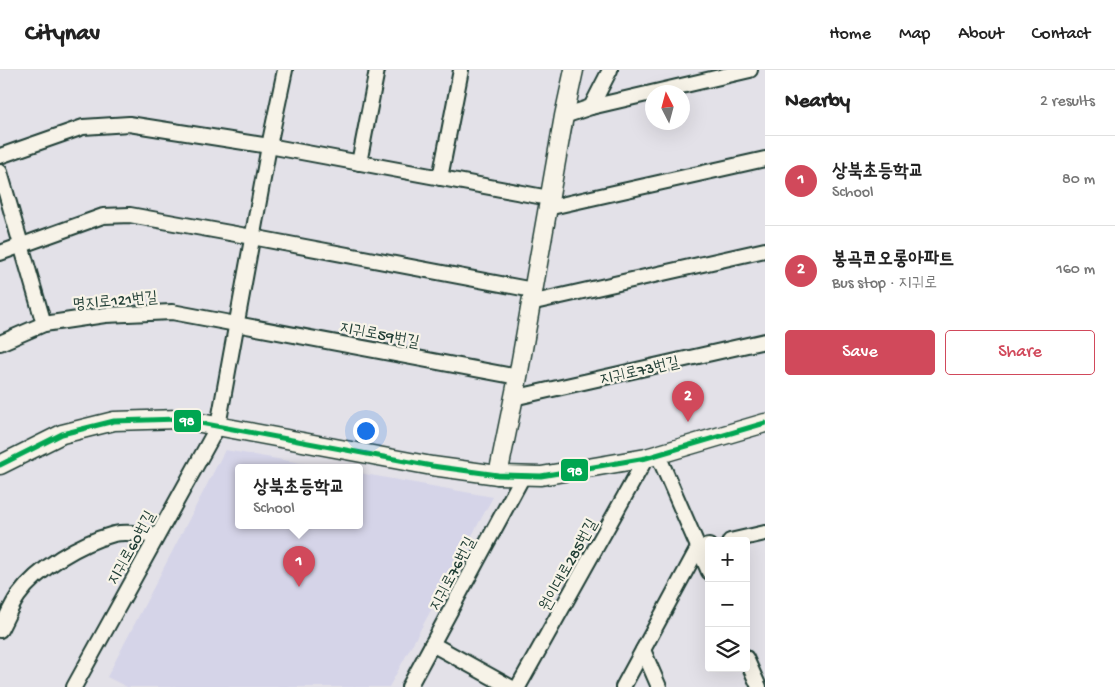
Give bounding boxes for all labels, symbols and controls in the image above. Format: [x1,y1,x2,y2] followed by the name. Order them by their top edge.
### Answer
[25,20,100,49] text: Citynav
[829,24,871,45] text: Home
[899,24,930,45] text: Map
[958,24,1004,45] text: About
[1032,24,1090,45] text: Contact
[645,85,690,130] north arrow
[785,90,850,115] text: Nearby
[1040,93,1095,112] text: 2 results
[832,161,924,184] text: 상북초등학교
[798,171,804,190] text: 1
[1062,171,1095,190] text: 80 m
[832,184,874,203] text: School
[832,249,954,272] text: 봉곡코오롱아파트
[797,261,805,280] text: 2
[1056,261,1095,280] text: 160 m
[832,275,937,294] text: Bus stop · 지귀로
[72,289,159,316] street label: 명지로121번길
[338,319,421,353] street label: 지귀로59번길
[785,330,935,375] button: Save
[945,330,1095,375] button: Share
[598,354,682,391] street label: 지귀로73번길
[672,381,704,422] pin: 2
[173,409,202,433] line badge: 98
[179,414,195,431] text: 98
[353,418,379,444] your location
[560,458,589,482] line badge: 98
[235,464,363,529] popup
[567,464,583,481] text: 98
[253,477,345,500] text: 상북초등학교
[253,500,295,519] text: School
[105,508,161,589] street label: 지귀로60번길
[537,516,603,615] street label: 원이대로285번길
[427,534,482,615] street label: 지귀로76번길
[705,537,750,672] map controls
[705,537,750,582] button: +
[283,546,315,587] pin: 1
[705,582,750,627] button: −
[705,627,750,672] button: layers

